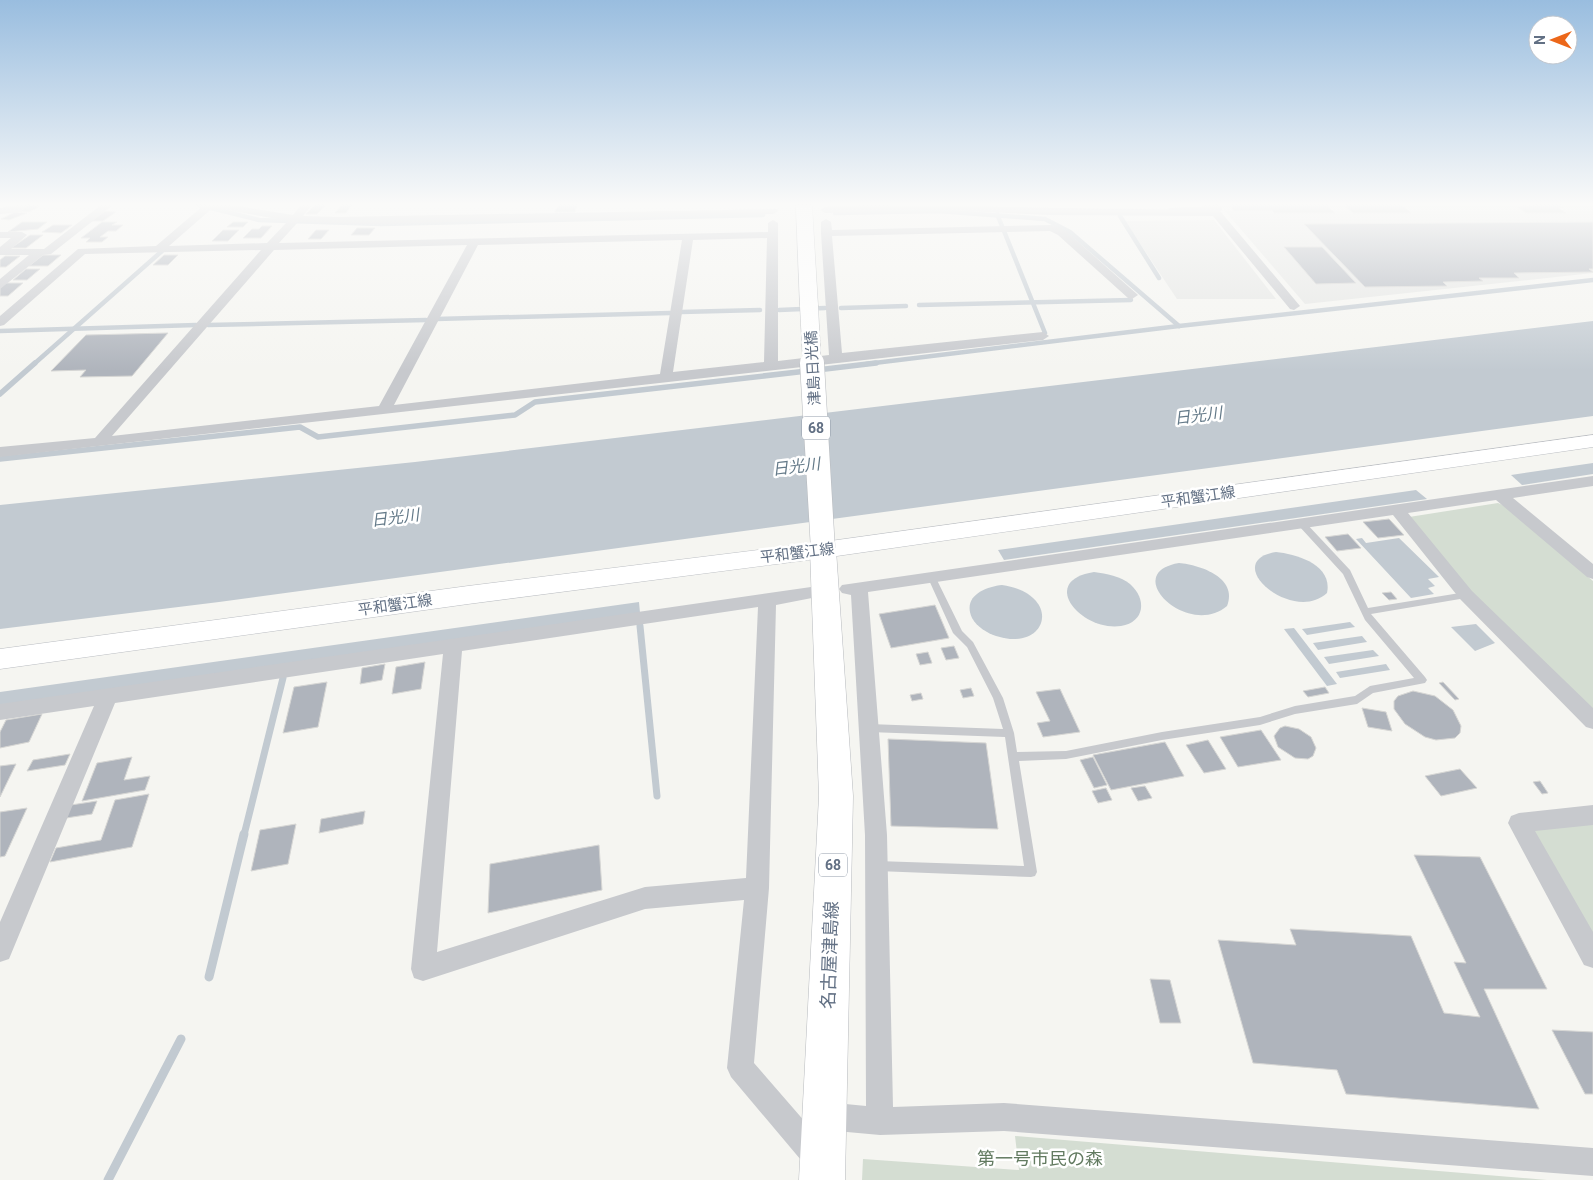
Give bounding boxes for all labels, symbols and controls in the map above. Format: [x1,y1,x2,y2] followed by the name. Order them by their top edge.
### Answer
[1528,15,1578,65] north arrow
[1532,35,1548,45] text: N
[802,330,824,406] street label: 津島日光橋
[1173,403,1225,428] water label: 日光川
[802,416,830,439] road number: 68
[771,454,823,479] water label: 日光川
[1160,483,1236,511] street label: 平和蟹江線
[370,505,422,530] water label: 日光川
[759,539,835,567] street label: 平和蟹江線
[357,591,433,619] street label: 平和蟹江線
[819,854,847,876] road number: 68
[817,901,842,1009] street label: 名古屋津島線
[977,1148,1103,1169] park label: 第一号市民の森

